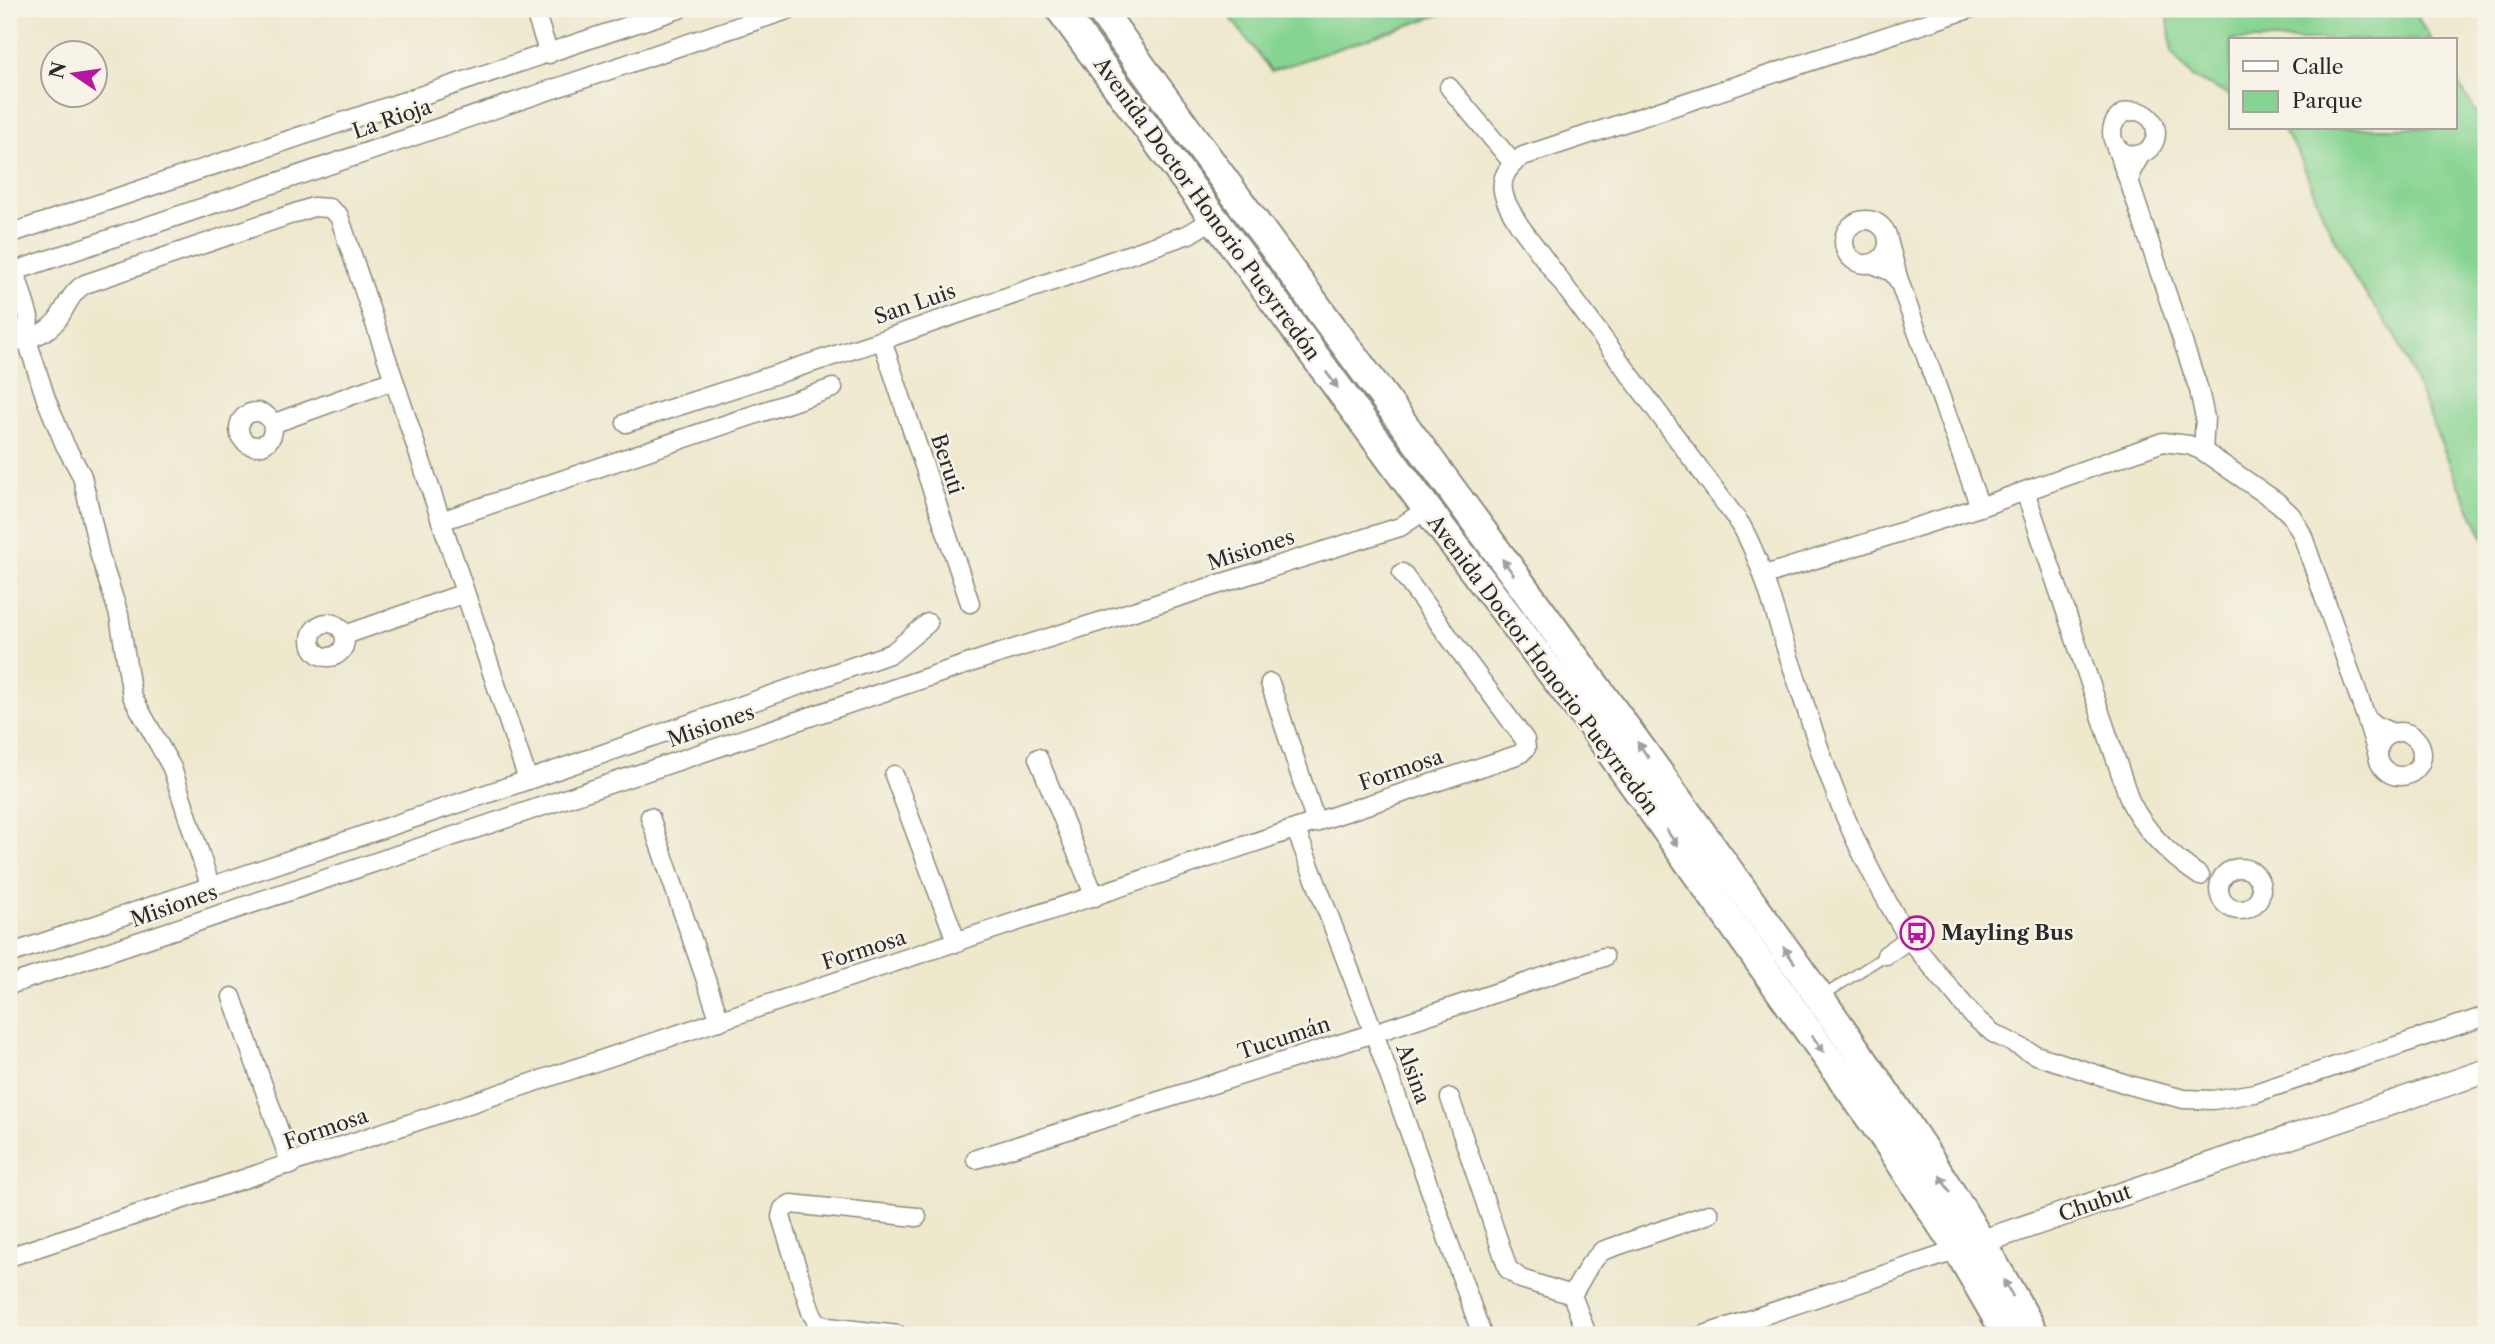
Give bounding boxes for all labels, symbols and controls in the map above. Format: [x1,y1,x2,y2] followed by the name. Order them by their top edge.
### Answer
[38,38,108,108] north arrow
[2229,38,2456,130] legend
[1088,51,1326,365] street label: Avenida Doctor Honorio Pueyrredón
[2292,54,2344,79] text: Calle
[45,60,71,81] text: N
[2292,88,2363,113] text: Parque
[349,93,435,144] street label: La Rioja
[871,278,959,329] street label: San Luis
[1325,371,1339,389] one-way arrow
[926,430,969,497] street label: Beruti
[1422,509,1664,819] street label: Avenida Doctor Honorio Pueyrredón
[1204,524,1298,575] street label: Misiones
[1501,558,1515,576] one-way arrow
[664,699,757,752] street label: Misiones
[1636,741,1650,759] one-way arrow
[1356,743,1447,796] street label: Formosa
[1665,829,1679,847] one-way arrow
[127,879,220,932] street label: Misiones
[1898,914,1936,952] bus stop icon: Mayling Bus
[1941,920,2074,945] place label: Mayling Bus
[819,924,910,975] street label: Formosa
[1782,946,1796,964] one-way arrow
[1234,1011,1333,1064] street label: Tucumán
[1811,1035,1825,1053] one-way arrow
[1391,1040,1436,1108] street label: Alsina
[281,1102,372,1155] street label: Formosa
[1938,1174,1951,1193] one-way arrow
[2055,1178,2135,1227] street label: Chubut
[2002,1278,2014,1298] one-way arrow

